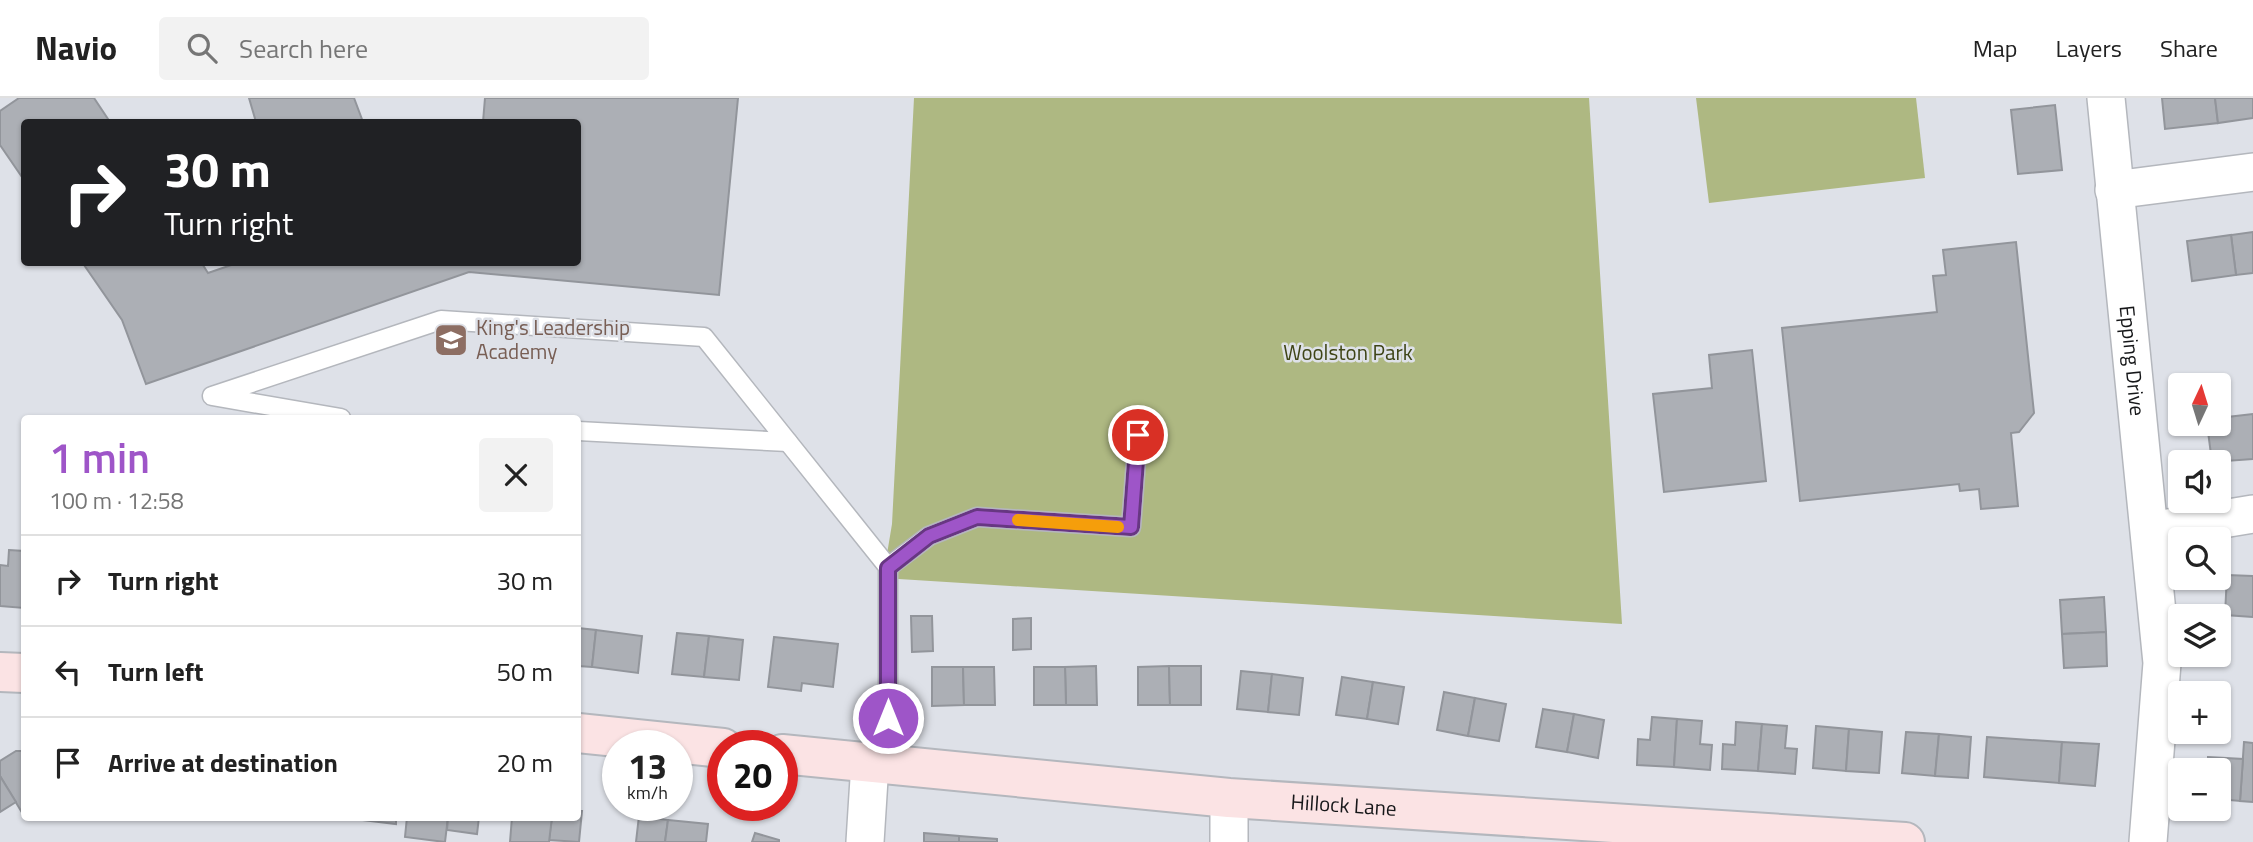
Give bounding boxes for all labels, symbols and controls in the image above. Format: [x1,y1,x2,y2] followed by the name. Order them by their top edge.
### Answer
[159,17,649,80] search box
[35,23,117,73] text: Navio
[183,29,221,67] icon: search
[239,29,368,68] text: Search here
[1973,30,2018,66] text: Map
[2056,30,2122,66] text: Layers
[2160,30,2218,66] text: Share
[164,131,271,206] text: 30 m
[49,147,140,238] icon: right
[164,199,293,247] text: Turn right
[2112,304,2154,417] street label: Epping Drive
[476,311,630,367] place label: King's Leadership Academy
[432,321,470,359] school or university icon: King's Leadership Academy
[1283,336,1413,368] park label: Woolston Park
[2168,373,2231,436] north arrow
[2168,373,2231,821] map controls
[1108,405,1168,465] pin
[1119,416,1157,454] icon: arrive
[49,425,150,489] text: 1 min
[479,438,553,512] button: close
[2168,450,2231,513] button: sound
[49,483,184,518] text: 100 m · 12:58
[2168,527,2231,590] button: search
[108,561,219,600] text: Turn right
[496,561,553,600] text: 30 m
[49,562,87,600] icon: right
[2168,604,2231,667] button: layers
[108,652,203,691] text: Turn left
[496,652,553,691] text: 50 m
[49,653,87,691] icon: left
[851,681,925,755] position arrow
[2168,681,2231,744] button: +
[707,730,798,821] speed limit sign: 20
[628,739,667,793] text: 13
[108,743,338,782] text: Arrive at destination
[496,743,553,782] text: 20 m
[49,744,87,782] icon: arrive
[2168,758,2231,821] button: −
[627,779,668,806] text: km/h
[1290,785,1398,824] street label: Hillock Lane

